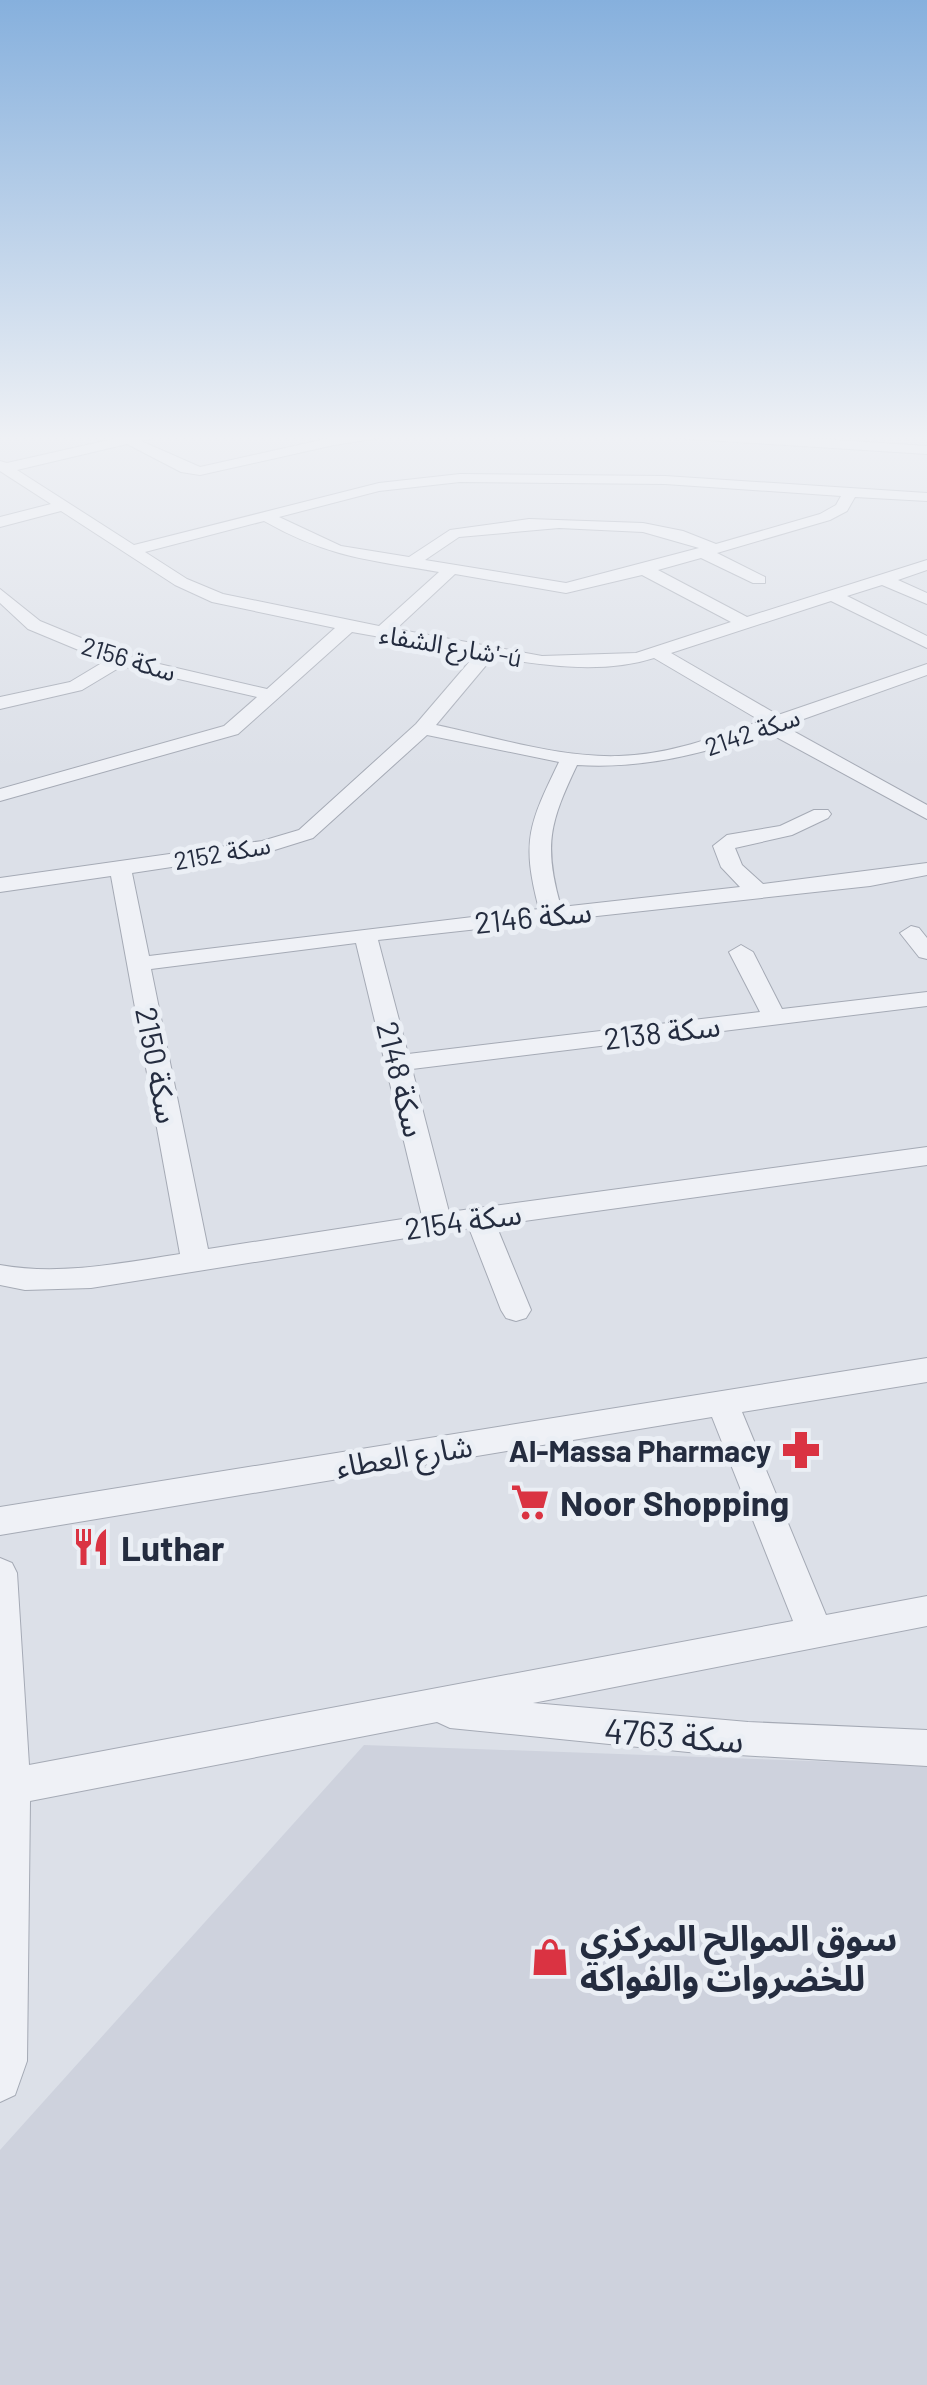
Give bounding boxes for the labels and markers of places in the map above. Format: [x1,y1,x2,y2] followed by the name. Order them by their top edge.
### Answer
[780,1429,822,1471] pharmacy icon: Al-Massa Pharmacy
[509,1432,771,1468] place label: Al-Massa Pharmacy
[509,1481,551,1523] supermarket icon: Noor Shopping
[560,1481,789,1523] place label: Noor Shopping
[70,1526,112,1568] restaurant icon: Luthar
[121,1526,225,1568] place label: Luthar
[580,1916,897,1999] place label: سوق الموالح المركزي للخضروات والفواكه
[529,1936,571,1978] shop icon: سوق الموالح المركزي للخضروات والفواكه

